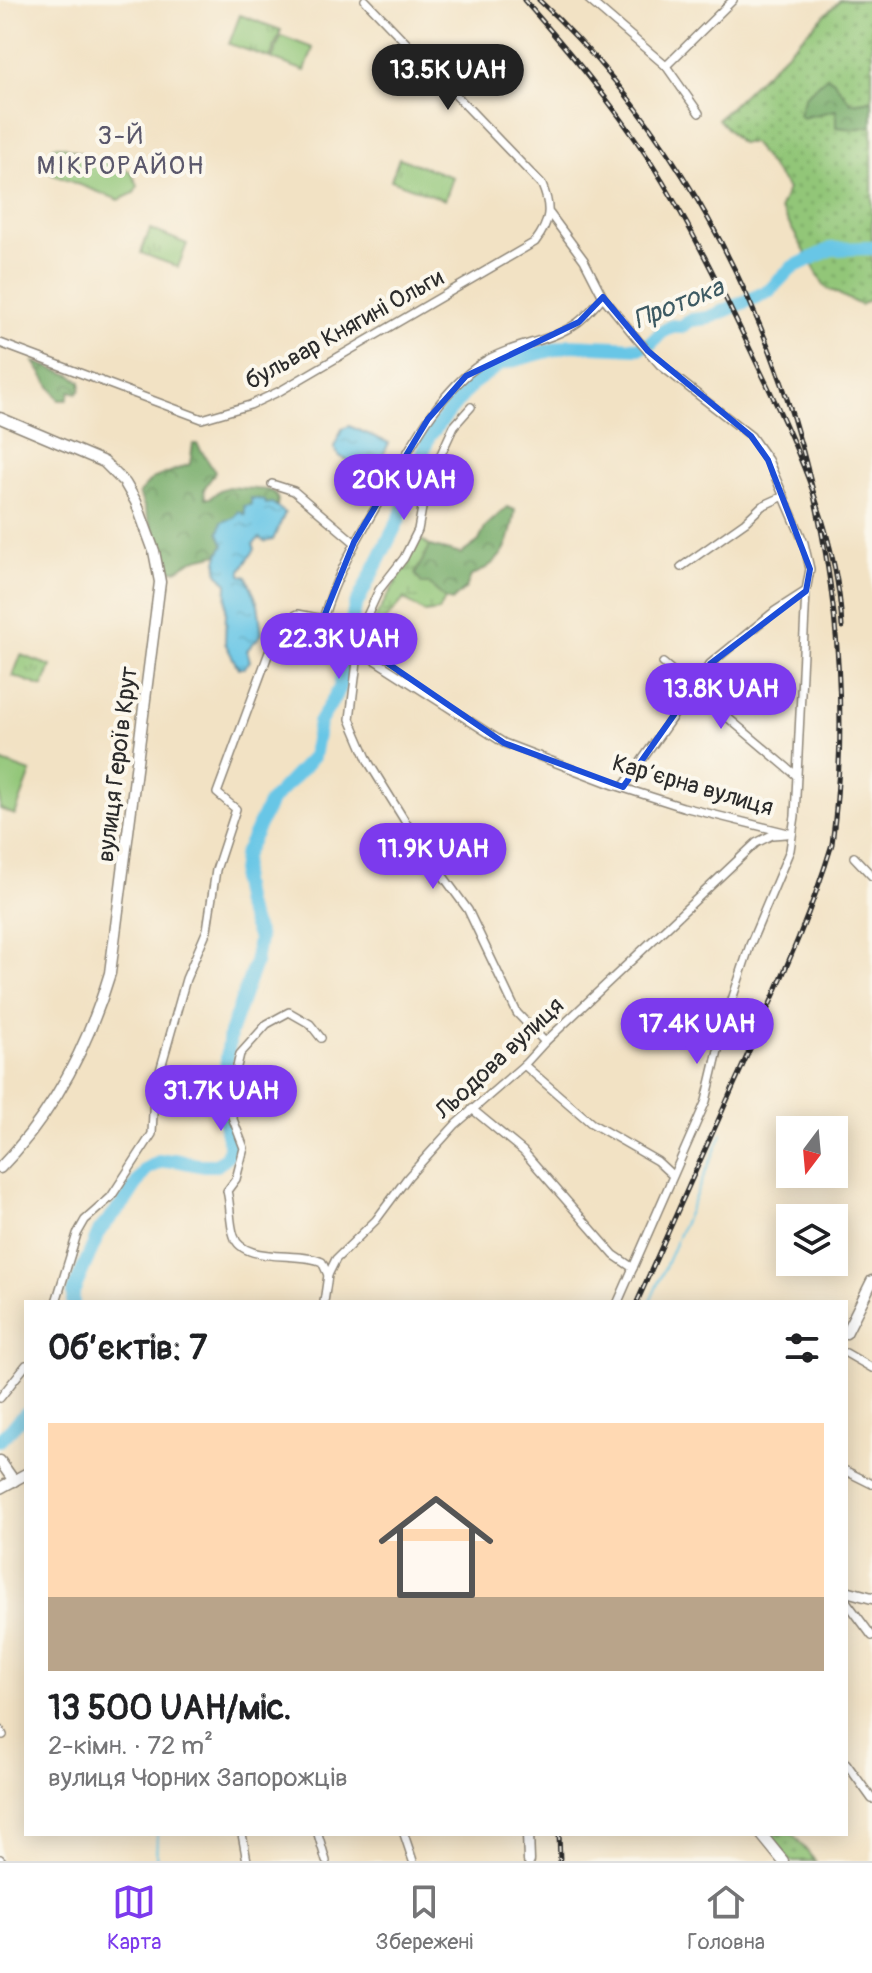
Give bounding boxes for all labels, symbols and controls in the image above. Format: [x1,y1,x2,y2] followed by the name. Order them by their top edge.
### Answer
[356,44,540,112] pin: 13.5K UAH
[390,54,506,86] text: 13.5K UAH
[37,120,205,182] district label: 3-Й МІКРОРАЙОН
[240,263,449,396] street label: бульвар Княгині Ольги
[629,271,730,336] water label: Протока
[330,454,478,522] pin: 20K UAH
[352,464,456,496] text: 20K UAH
[247,613,431,681] pin: 22.3K UAH
[278,623,400,655] text: 22.3K UAH
[629,663,813,731] pin: 13.8K UAH
[91,665,144,864] street label: вулиця Героїв Крут
[663,673,779,705] text: 13.8K UAH
[609,749,777,822] street label: Карʼєрна вулиця
[341,823,525,891] pin: 11.9K UAH
[377,833,489,865] text: 11.9K UAH
[428,991,570,1126] street label: Льодова вулиця
[605,998,789,1066] pin: 17.4K UAH
[639,1008,755,1040] text: 17.4K UAH
[129,1065,313,1133] pin: 31.7K UAH
[163,1075,279,1107] text: 31.7K UAH
[776,1116,848,1188] north arrow
[776,1116,848,1276] map controls
[776,1204,848,1276] button: layers
[780,1326,824,1370] icon: filters
[48,1327,207,1370] text: Об’єктів: 7
[364,1475,508,1619] icon: home
[48,1687,291,1730] text: 13 500 UAH/міс.
[48,1730,213,1762] text: 2-кімн. · 72 m²
[48,1762,348,1794] text: вулиця Чорних Запорожців
[107,1880,162,1956] tab: Карта
[376,1880,473,1956] tab: Збережені
[687,1880,765,1956] tab: Головна

